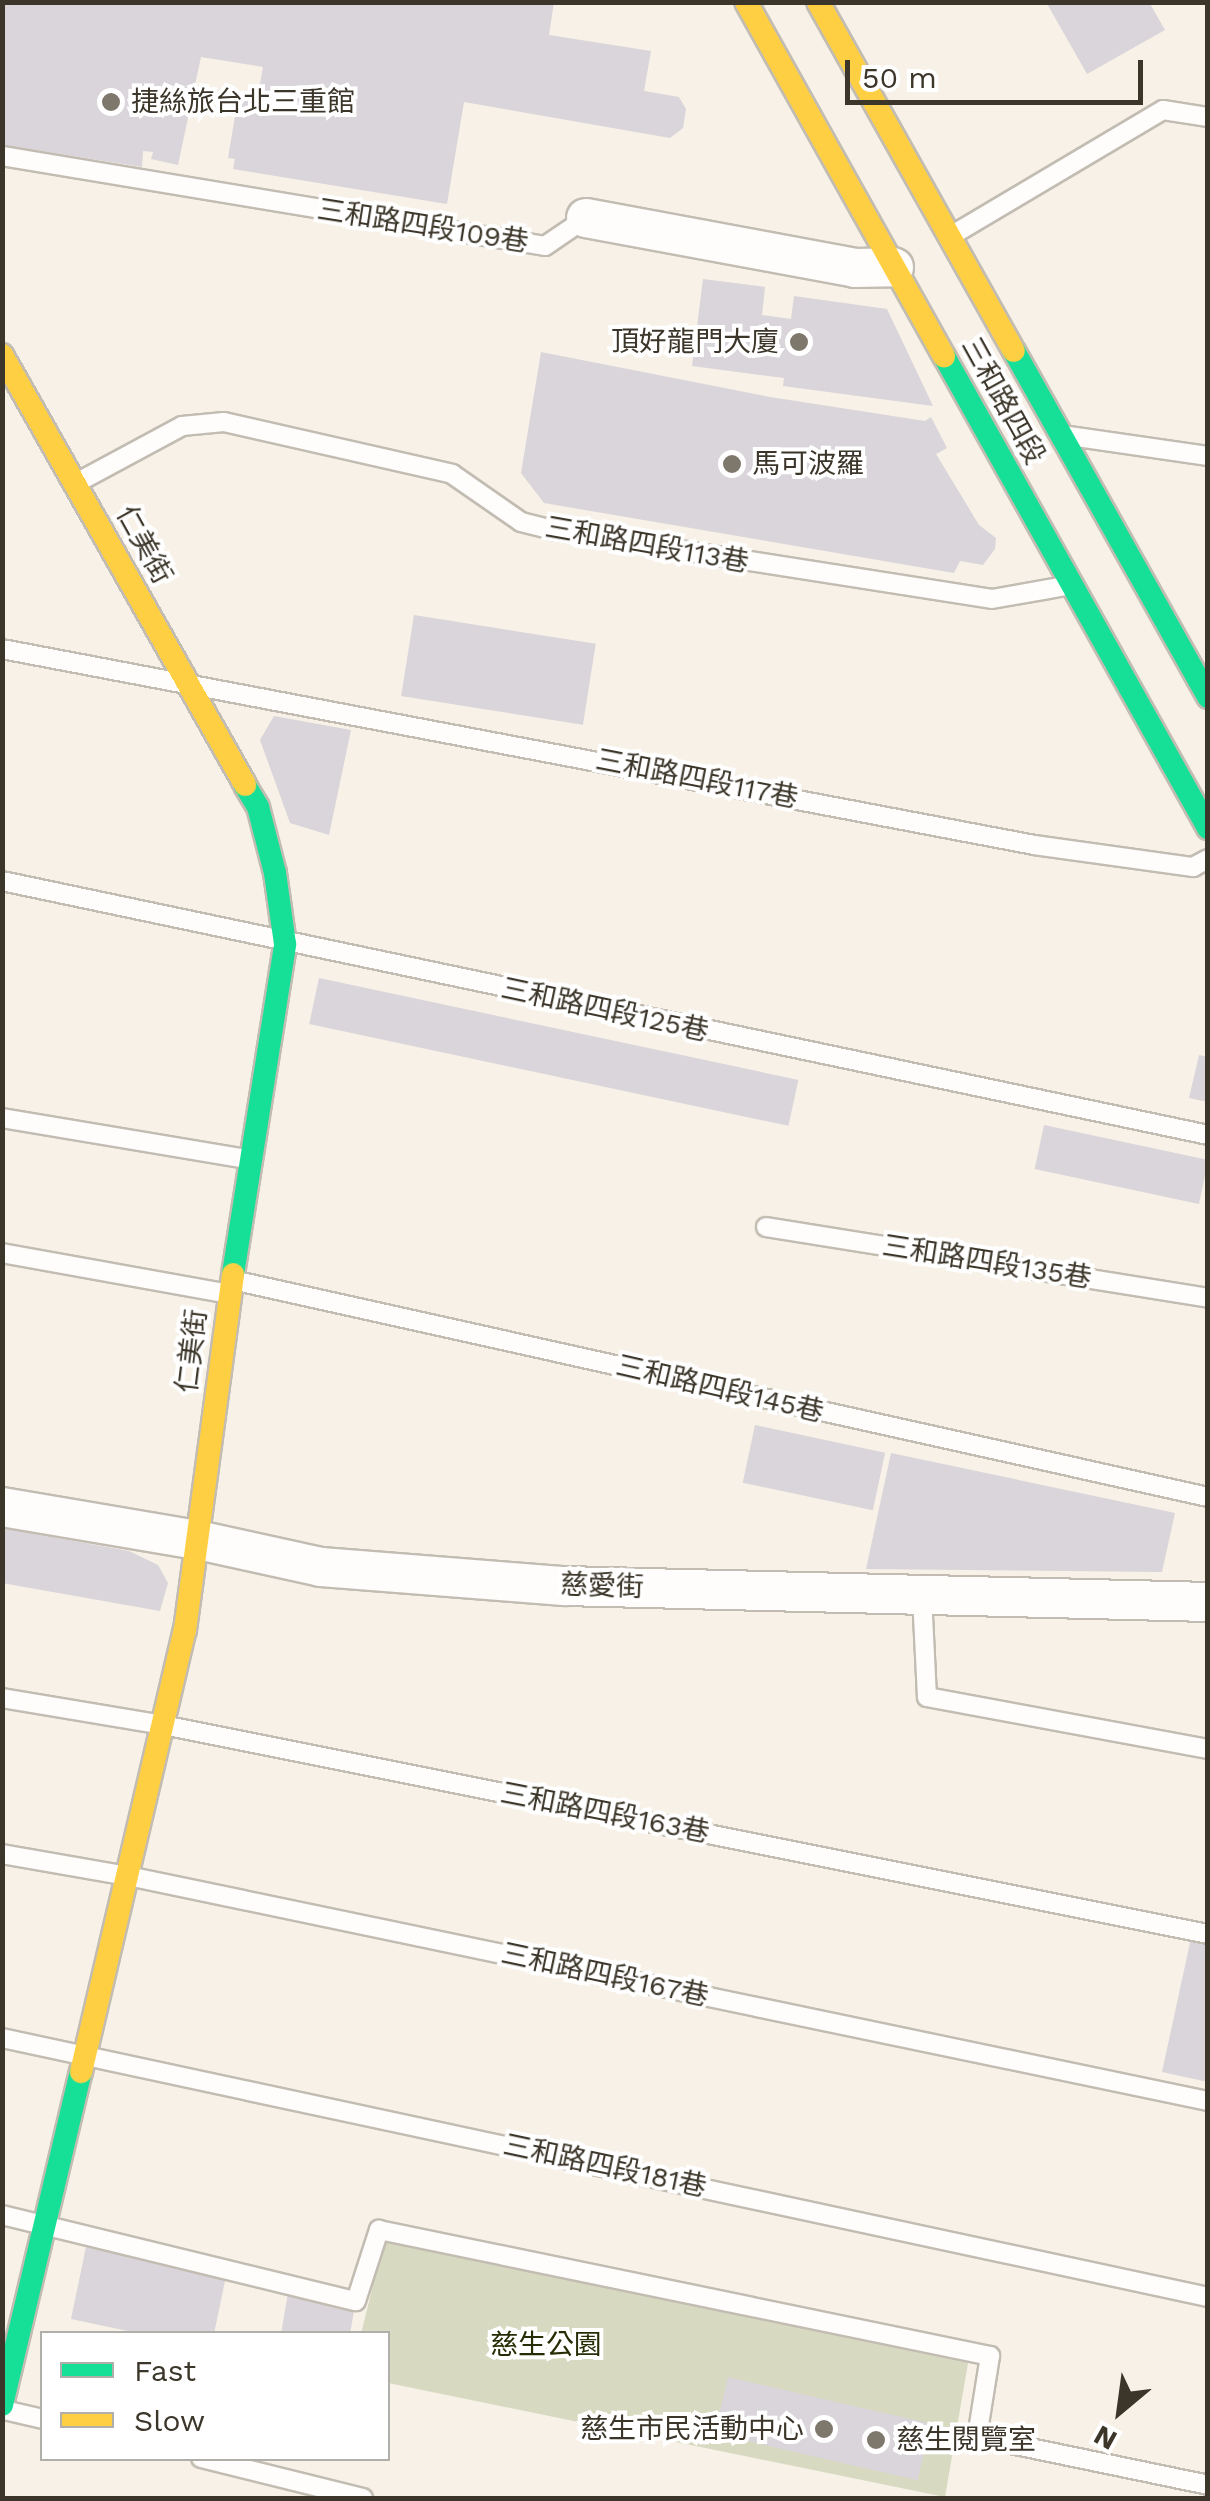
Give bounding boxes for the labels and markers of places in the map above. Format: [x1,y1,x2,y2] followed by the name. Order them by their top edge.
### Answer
[131,85,355,119] place label: 捷絲旅台北三重館
[100,91,122,113] marker: 捷絲旅台北三重館
[611,325,779,359] place label: 頂好龍門大廈
[788,331,810,353] marker: 頂好龍門大廈
[752,447,864,481] place label: 馬可波羅
[721,453,743,475] marker: 馬可波羅
[580,2412,804,2446] place label: 慈生市民活動中心
[813,2418,835,2440] marker: 慈生市民活動中心
[896,2423,1036,2457] place label: 慈生閱覽室
[865,2429,887,2451] marker: 慈生閱覽室

